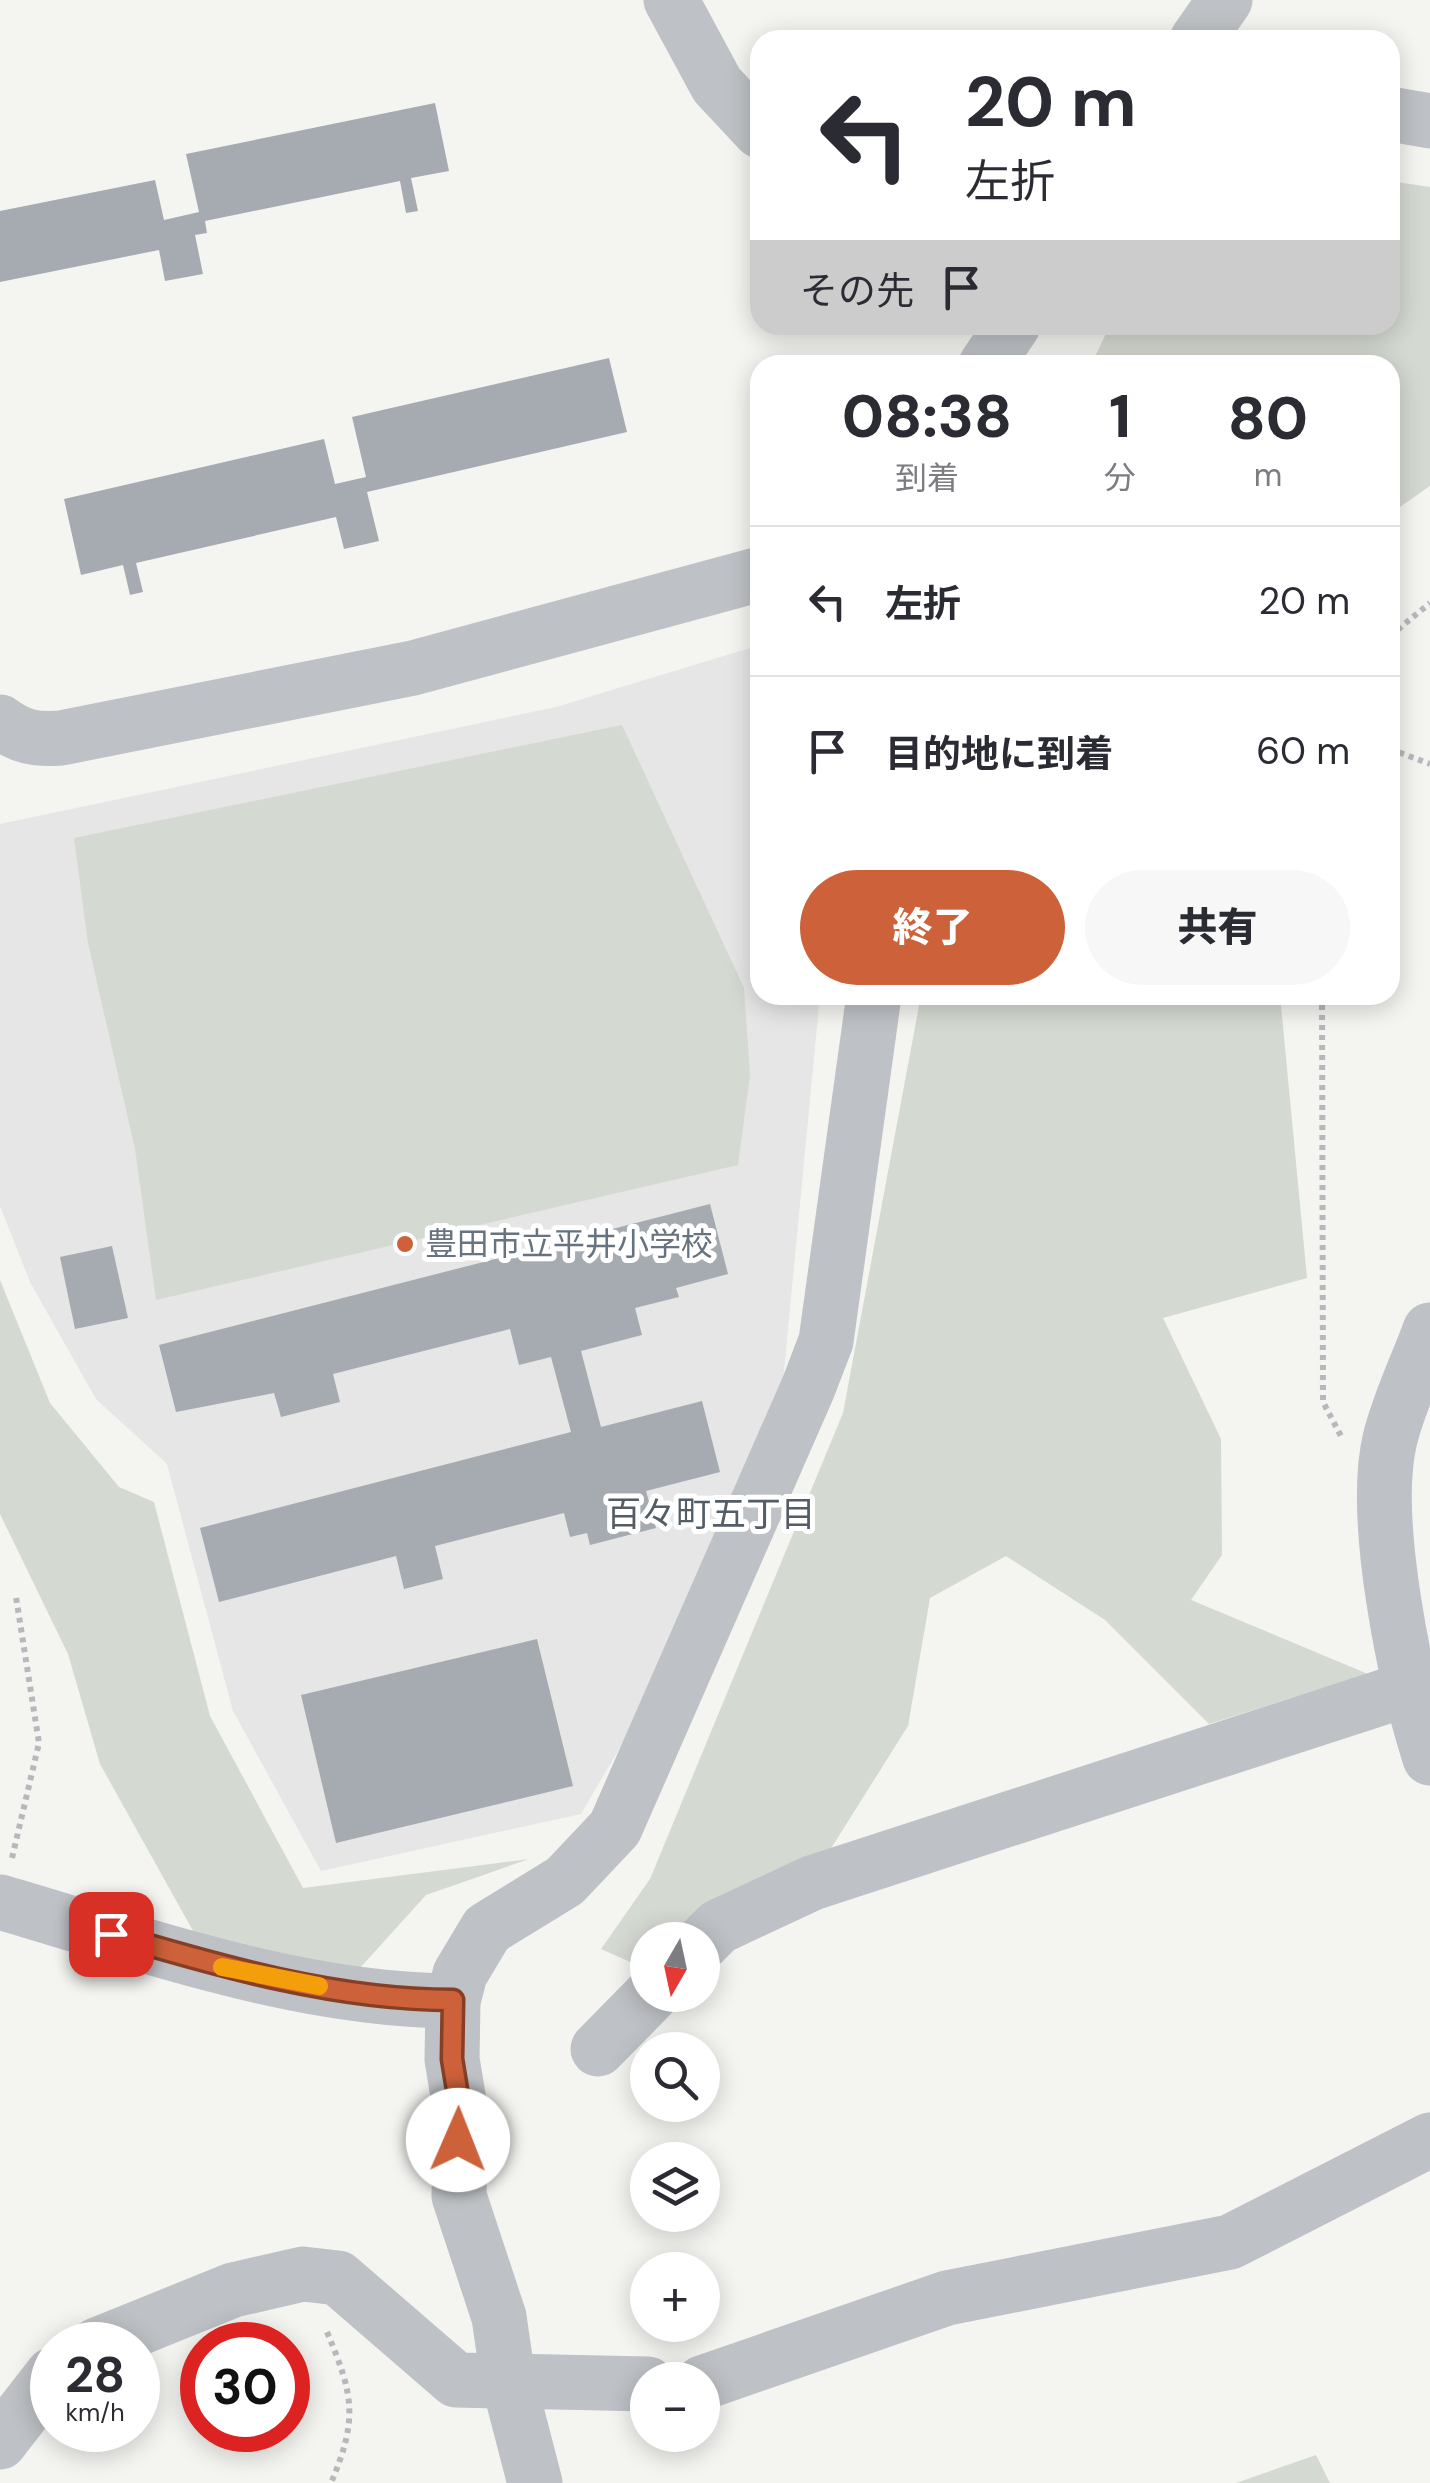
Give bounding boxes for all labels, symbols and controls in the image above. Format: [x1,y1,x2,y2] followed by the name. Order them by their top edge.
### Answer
[965,57,1137,148] text: 20 m
[800,70,930,200] icon: left
[965,152,1055,211] text: 左折
[934,260,989,315] icon: arrive
[800,266,914,316] text: その先
[842,377,1012,456] text: 08:38
[1109,377,1131,456] text: 1
[1228,379,1308,458] text: 80
[1254,454,1282,496] text: m
[895,457,959,499] text: 到着
[1104,457,1136,499] text: 分
[800,574,855,629] icon: left
[1259,576,1350,626] text: 20 m
[885,579,961,629] text: 左折
[800,724,855,779] icon: arrive
[1256,726,1350,776] text: 60 m
[885,729,1113,779] text: 目的地に到着
[800,870,1065,985] button: 終了
[1085,870,1350,985] button: 共有
[425,1223,713,1265] place label: 豊田市立平井小学校
[394,1233,416,1255] marker: 豊田市立平井小学校
[606,1491,816,1537] district label: 百々町五丁目
[69,1892,154,1977] pin
[84,1907,139,1962] icon: arrive
[630,1922,720,2012] north arrow
[630,1922,720,2452] map controls
[630,2032,720,2122] button: search
[406,2088,510,2192] position arrow
[630,2142,720,2232] button: layers
[630,2252,720,2342] button: +
[180,2322,310,2452] speed limit sign: 30
[65,2342,125,2408] text: 28
[630,2362,720,2452] button: −
[65,2396,125,2429] text: km/h

